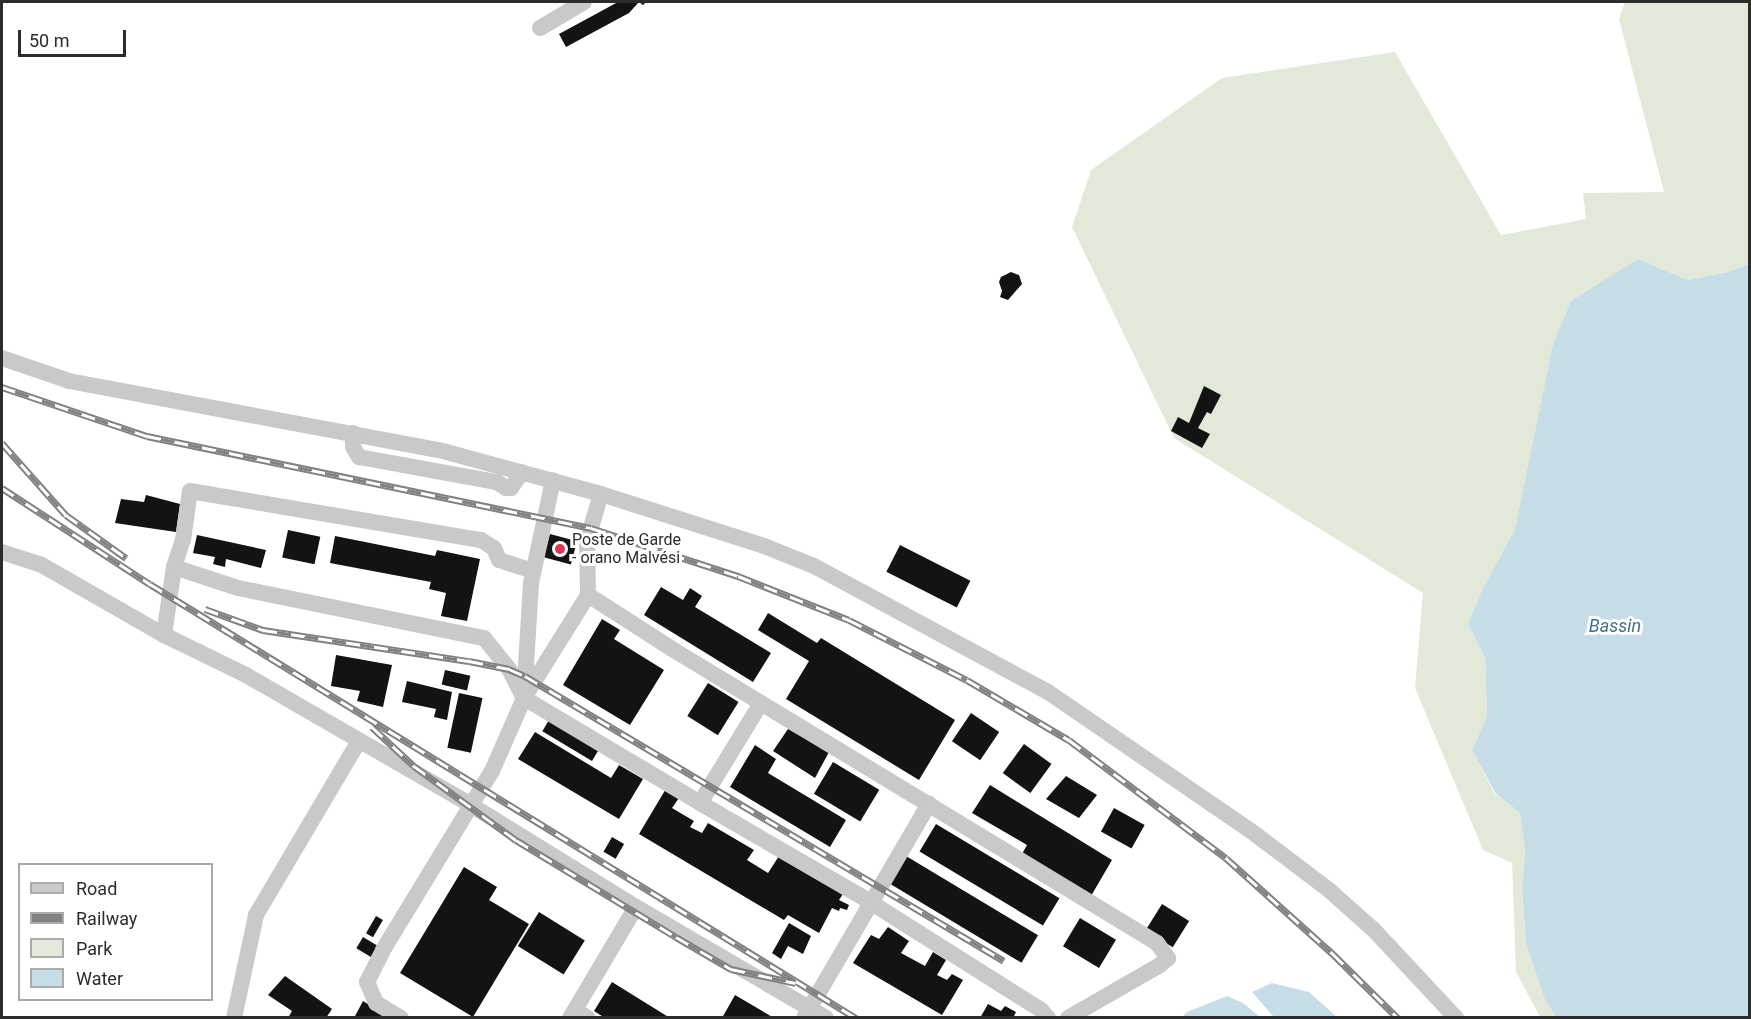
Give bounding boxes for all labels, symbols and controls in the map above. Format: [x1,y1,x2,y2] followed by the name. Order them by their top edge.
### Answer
[21,18,129,56] scale bar
[29,30,69,51] text: 50 m
[572,530,681,568] place label: Poste de Garde - orano Malvési
[553,542,567,556] marker: Poste de Garde - orano Malvési
[1589,615,1641,637] water label: Bassin
[18,863,213,1001] legend
[76,878,117,899] text: Road
[76,908,137,929] text: Railway
[76,938,112,959] text: Park
[76,968,123,989] text: Water

